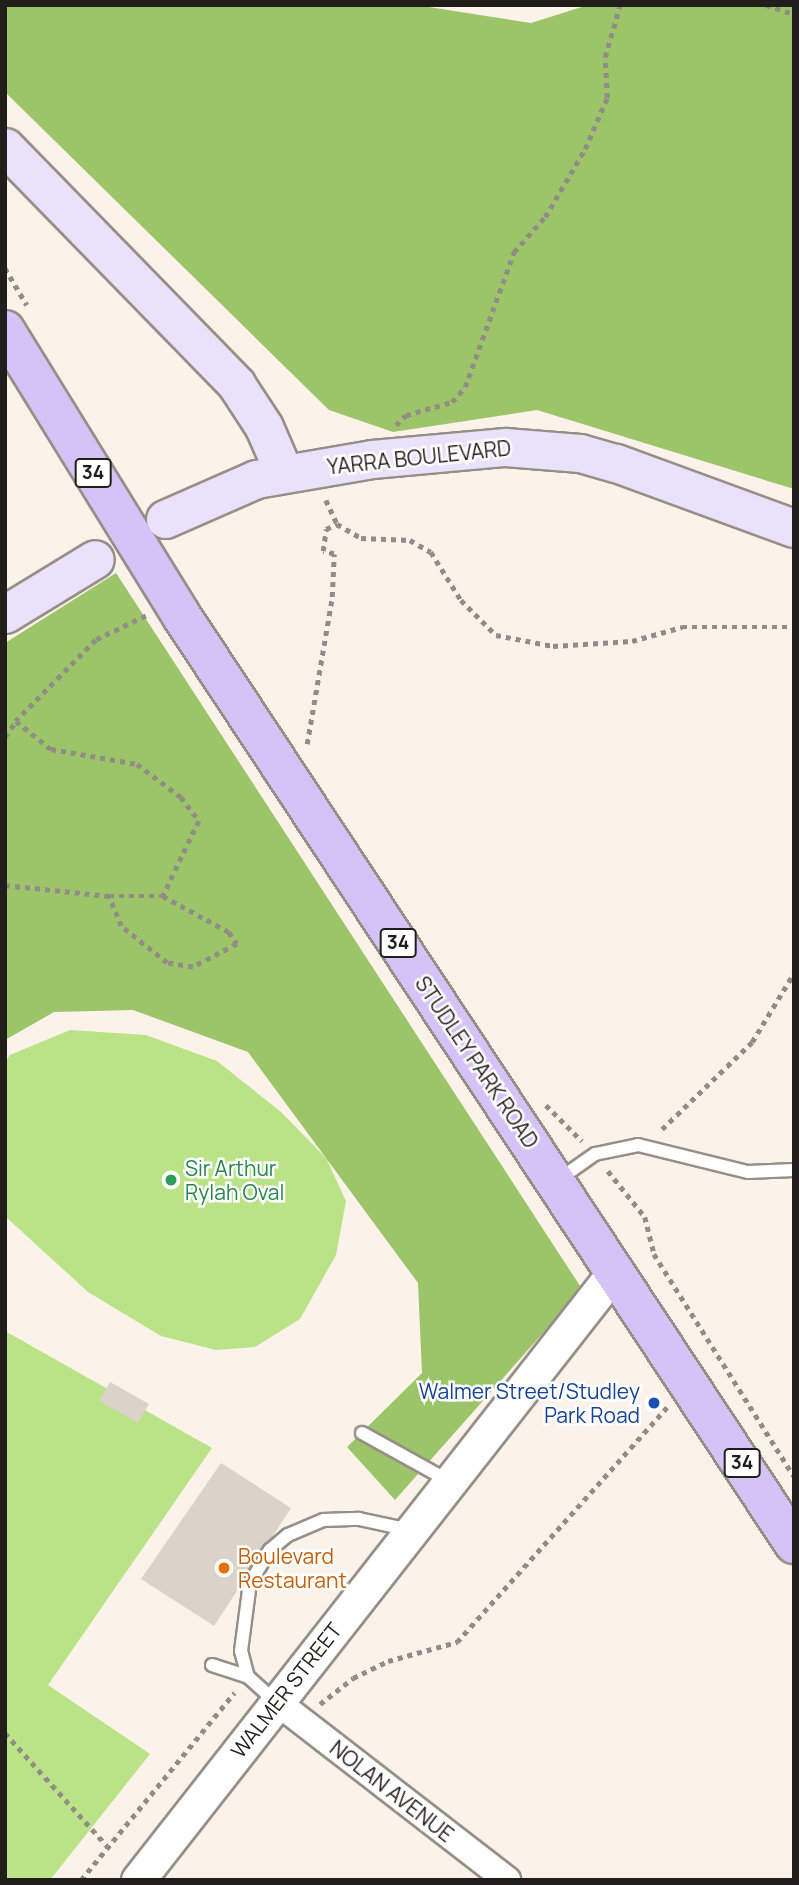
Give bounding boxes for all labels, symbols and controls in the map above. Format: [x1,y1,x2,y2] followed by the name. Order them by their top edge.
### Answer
[326,435,512,479] street label: YARRA BOULEVARD
[74,458,112,488] road number: 34
[379,928,417,959] road number: 34
[410,971,544,1153] street label: STUDLEY PARK ROAD
[185,1155,284,1205] place label: Sir Arthur Rylah Oval
[163,1172,179,1188] marker: Sir Arthur Rylah Oval
[419,1378,640,1428] place label: Walmer Street/Studley Park Road
[646,1395,662,1411] marker: Walmer Street/Studley Park Road
[723,1448,761,1478] road number: 34
[238,1543,347,1593] place label: Boulevard Restaurant
[216,1560,232,1576] marker: Boulevard Restaurant
[225,1617,347,1763] street label: WALMER STREET
[325,1735,459,1847] street label: NOLAN AVENUE

